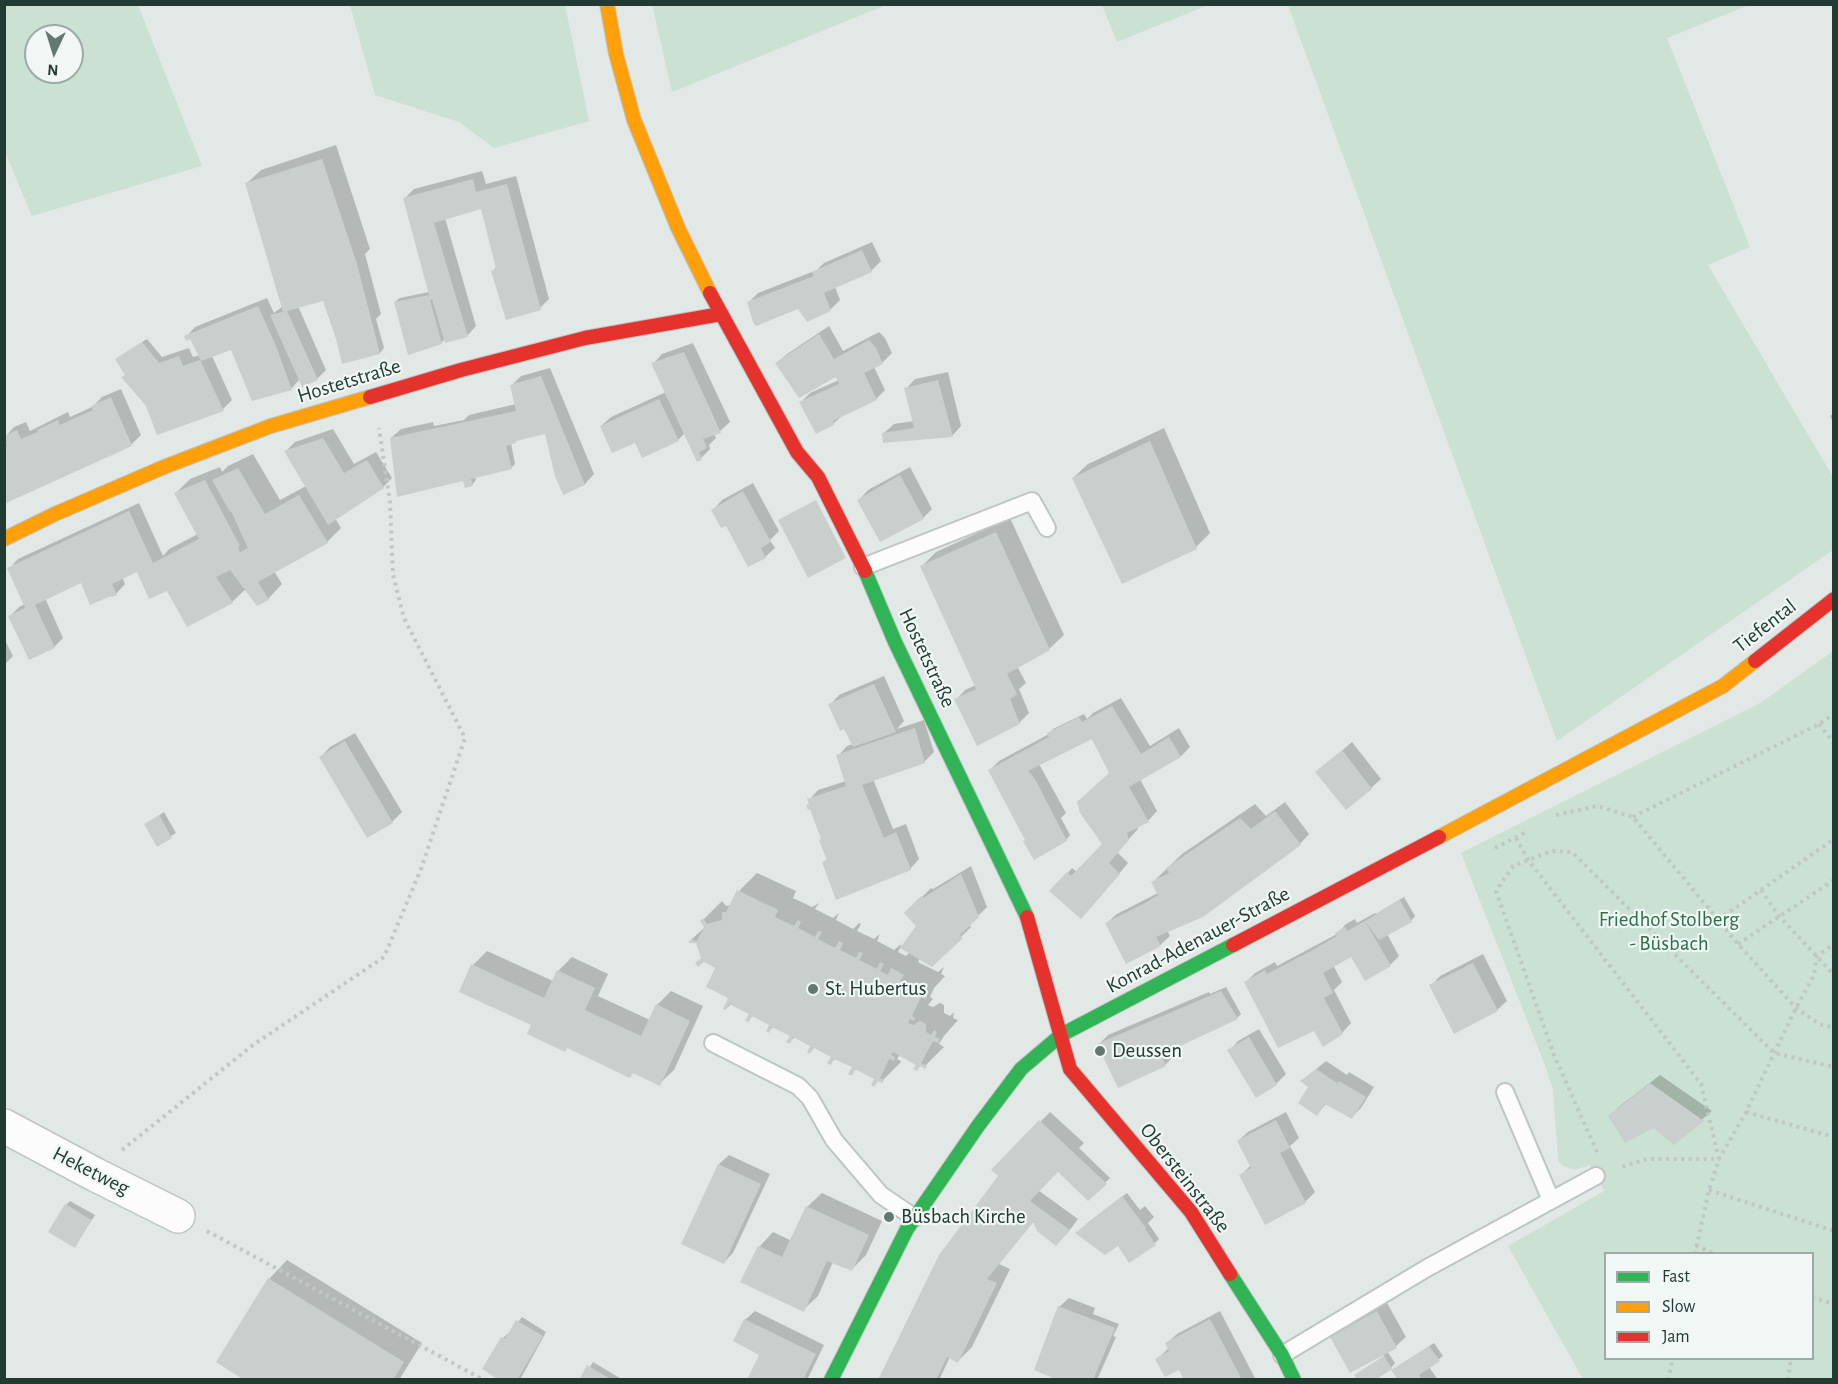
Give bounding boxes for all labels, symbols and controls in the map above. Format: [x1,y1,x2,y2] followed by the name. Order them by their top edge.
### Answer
[24,24,84,84] north arrow
[47,62,59,78] text: N
[294,353,404,409] street label: Hostetstraße
[1728,594,1802,658] street label: Tiefental
[893,604,961,712] street label: Hostetstraße
[1102,881,1294,999] street label: Konrad-Adenauer-Straße
[1599,907,1739,957] park label: Friedhof Stolberg - Büsbach
[825,976,927,1002] place label: St. Hubertus
[806,982,820,996] marker: St. Hubertus
[1112,1038,1182,1064] place label: Deussen
[1093,1044,1107,1058] marker: Deussen
[1134,1118,1236,1238] street label: Obersteinstraße
[48,1141,134,1201] street label: Heketweg
[901,1204,1026,1230] place label: Büsbach Kirche
[882,1210,896,1224] marker: Büsbach Kirche
[1604,1252,1814,1360] legend
[1662,1268,1690,1286] text: Fast
[1662,1298,1695,1316] text: Slow
[1662,1328,1690,1346] text: Jam

